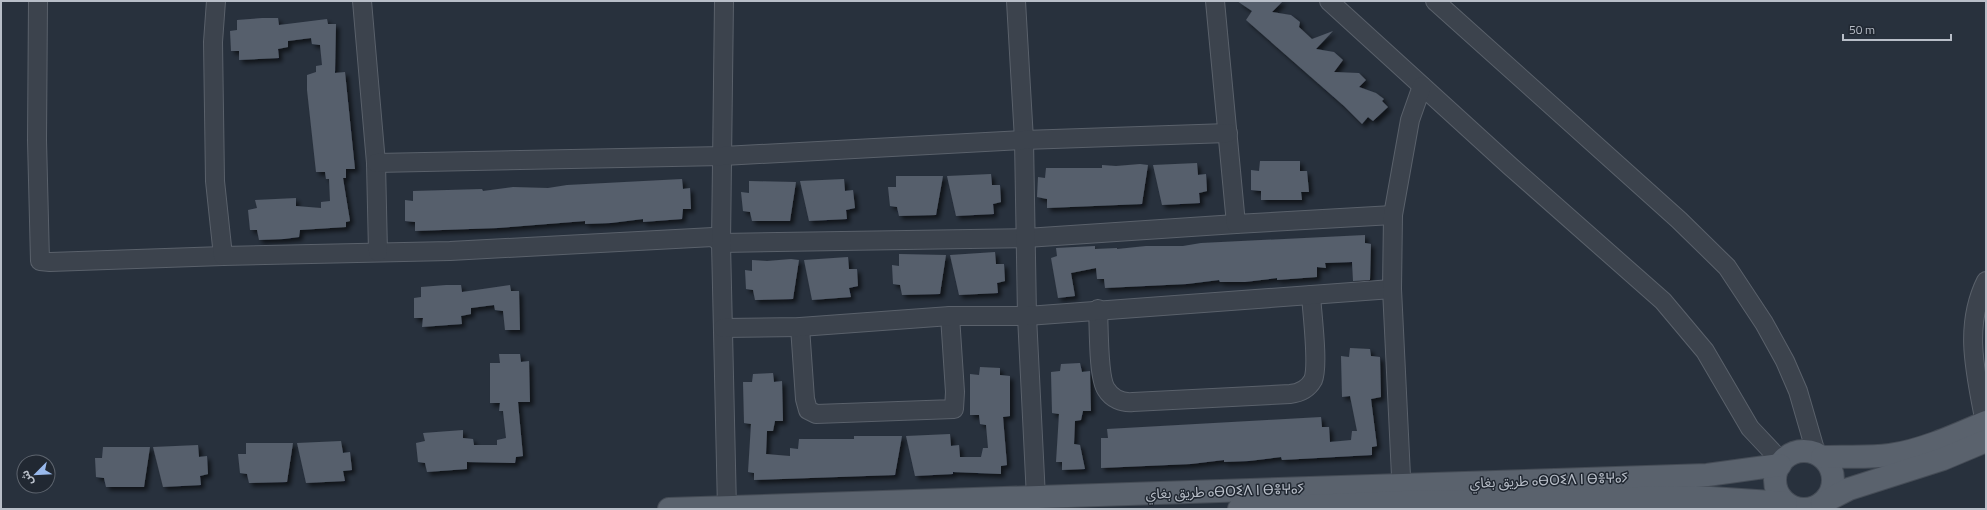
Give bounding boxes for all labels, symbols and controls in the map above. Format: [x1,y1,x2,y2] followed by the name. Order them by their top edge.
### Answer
[1843,16,1951,42] scale bar
[1849,20,1875,39] text: 50 m
[16,454,56,494] north arrow
[1469,466,1629,494] street label: طريق بغاي ⴰⴱⵔⵉⴷ ⵏ ⴱⴻⵖⴰⵢ
[16,468,37,488] text: ش
[1145,477,1305,505] street label: طريق بغاي ⴰⴱⵔⵉⴷ ⵏ ⴱⴻⵖⴰⵢ

